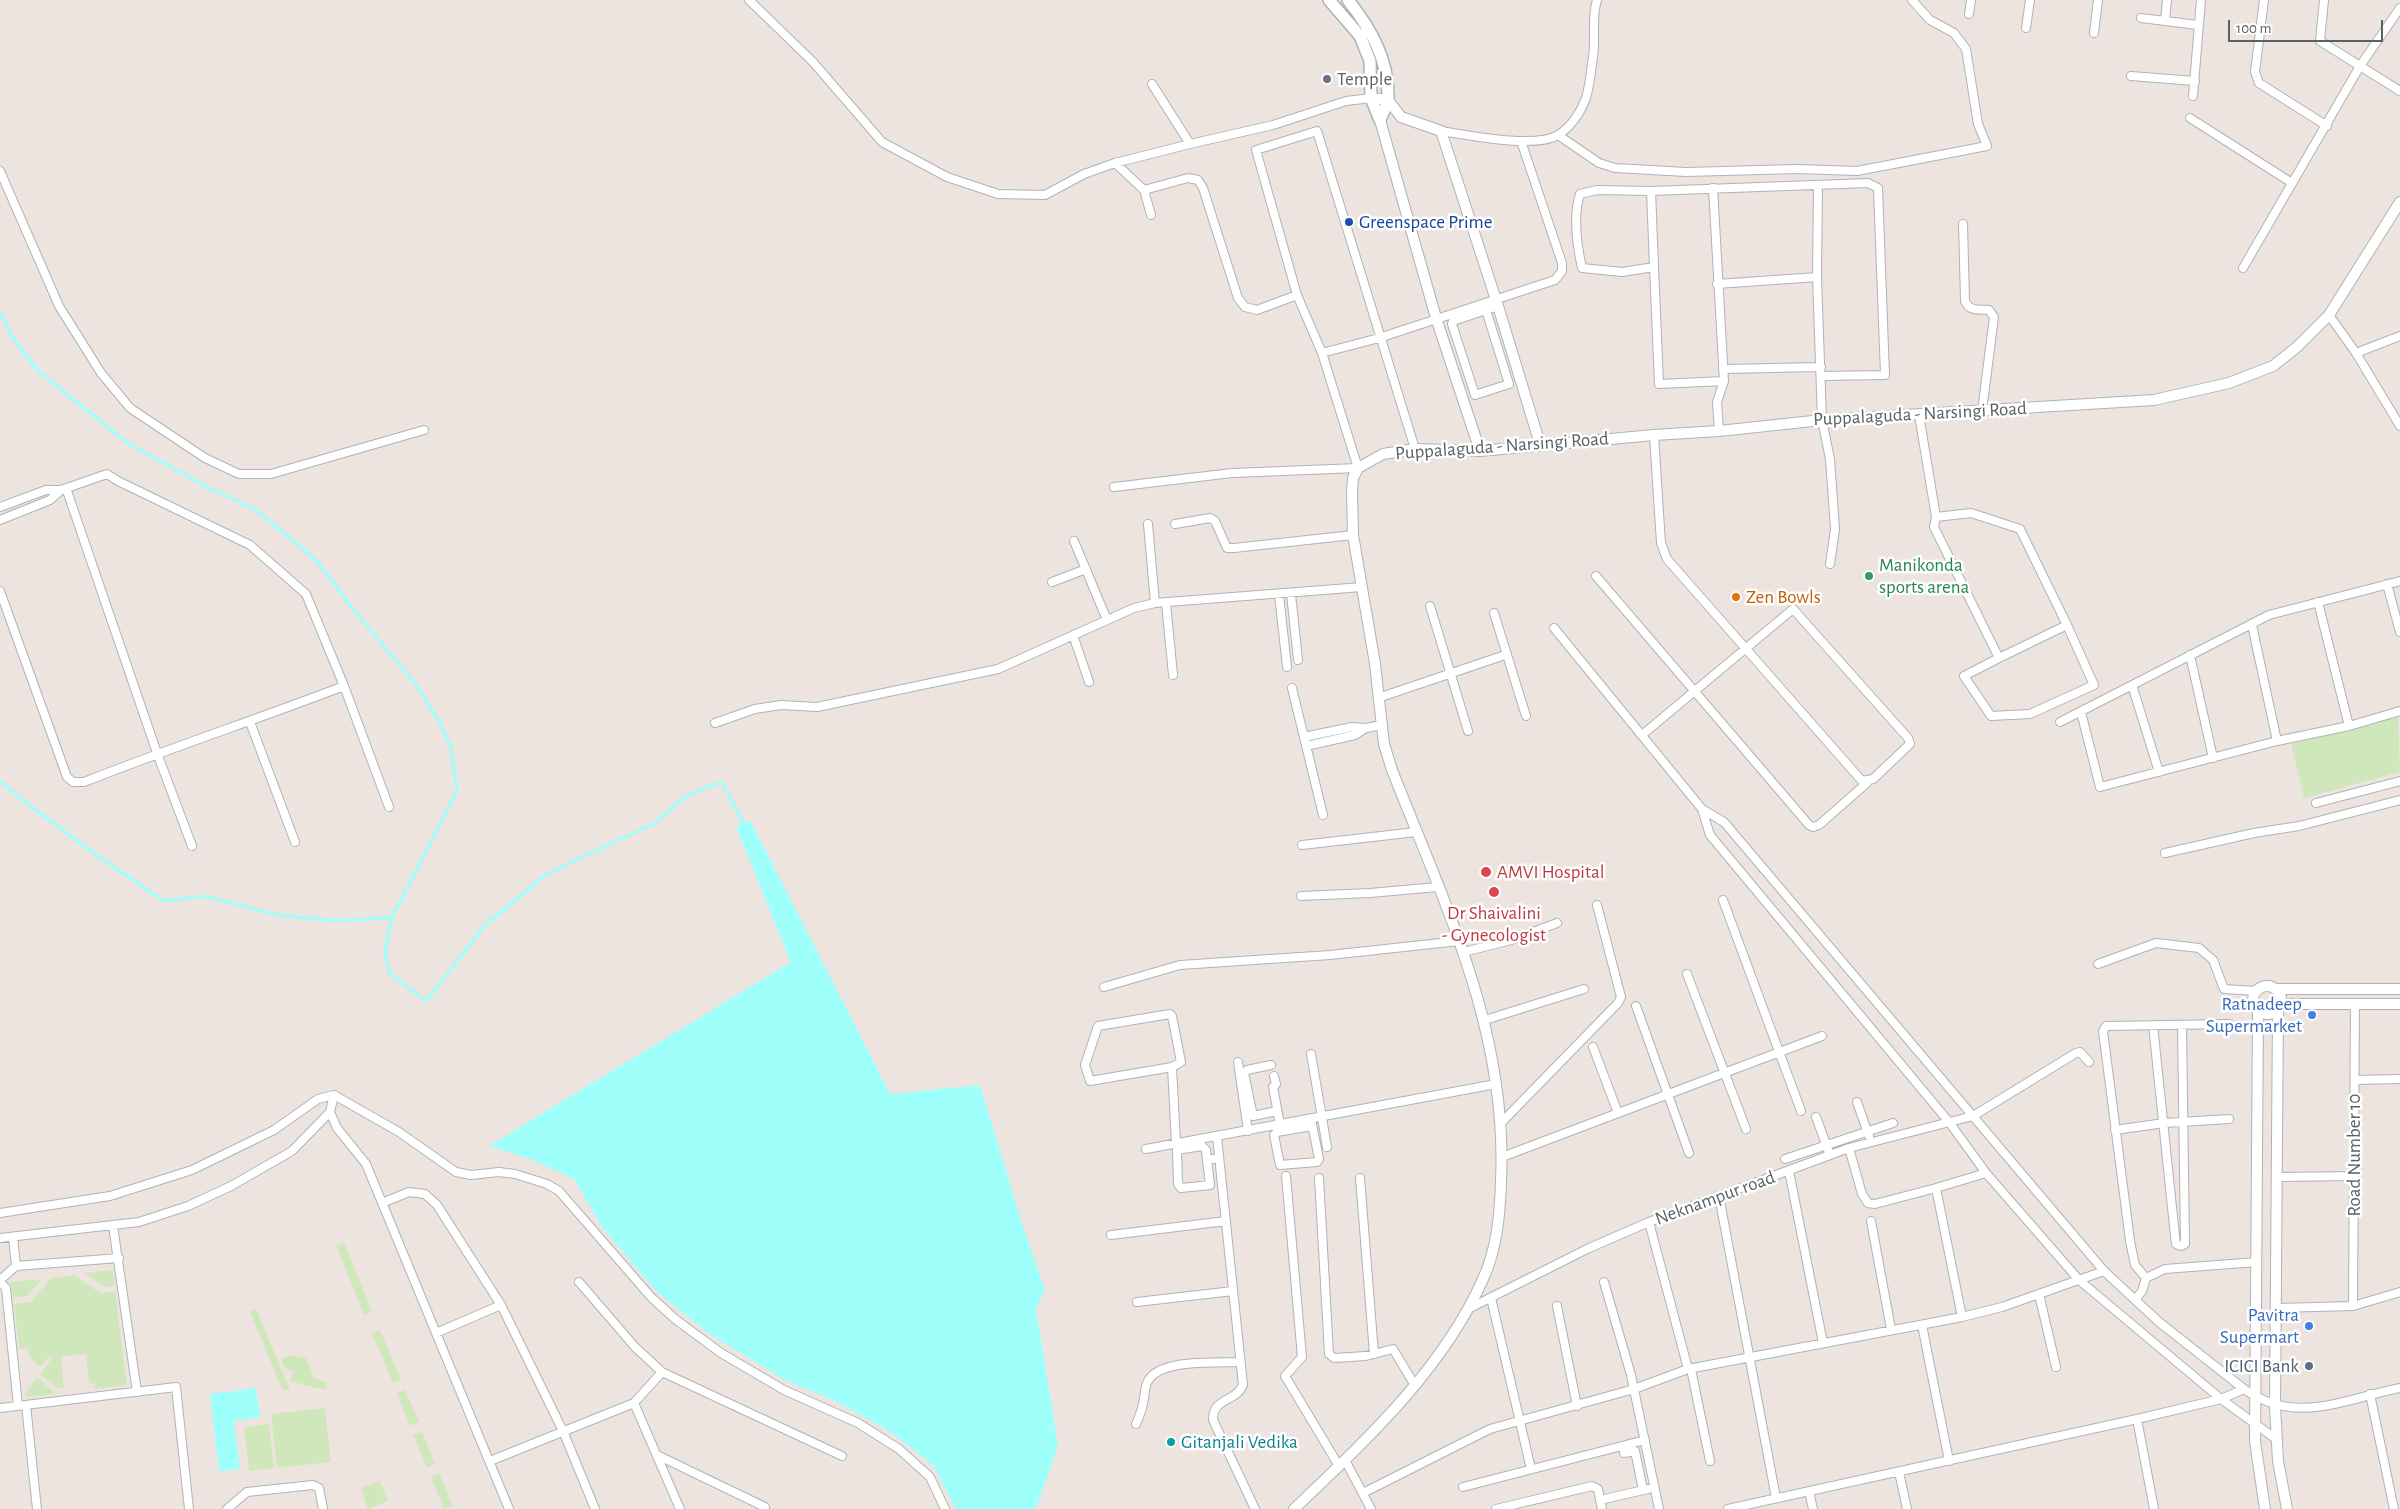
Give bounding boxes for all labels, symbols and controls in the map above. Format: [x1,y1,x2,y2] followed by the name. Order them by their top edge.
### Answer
[2230,10,2385,42] scale bar
[2236,21,2271,36] text: 100 m
[1337,68,1392,90] place label: Temple
[1321,73,1333,85] marker: Temple
[1359,211,1492,233] place label: Greenspace Prime
[1343,216,1355,228] marker: Greenspace Prime
[1813,397,2027,431] street label: Puppalaguda - Narsingi Road
[1394,427,1610,465] street label: Puppalaguda - Narsingi Road
[1879,554,1969,598] place label: Manikonda sports arena
[1863,570,1875,582] marker: Manikonda sports arena
[1746,586,1821,608] place label: Zen Bowls
[1730,591,1742,603] marker: Zen Bowls
[1497,861,1605,883] place label: AMVI Hospital
[1479,865,1493,879] marker: AMVI Hospital
[1487,885,1501,899] marker: Dr Shaivalini - Gynecologist
[1442,902,1546,946] place label: Dr Shaivalini - Gynecologist
[2206,993,2302,1037] place label: Ratnadeep Supermarket
[2306,1009,2318,1021] marker: Ratnadeep Supermarket
[2343,1094,2365,1216] street label: Road Number 10
[1652,1166,1778,1230] street label: Neknampur road
[2220,1304,2299,1348] place label: Pavitra Supermart
[2303,1320,2315,1332] marker: Pavitra Supermart
[2224,1355,2299,1377] place label: ICICI Bank
[2303,1360,2315,1372] marker: ICICI Bank
[1181,1431,1298,1453] place label: Gitanjali Vedika
[1165,1436,1177,1448] marker: Gitanjali Vedika

